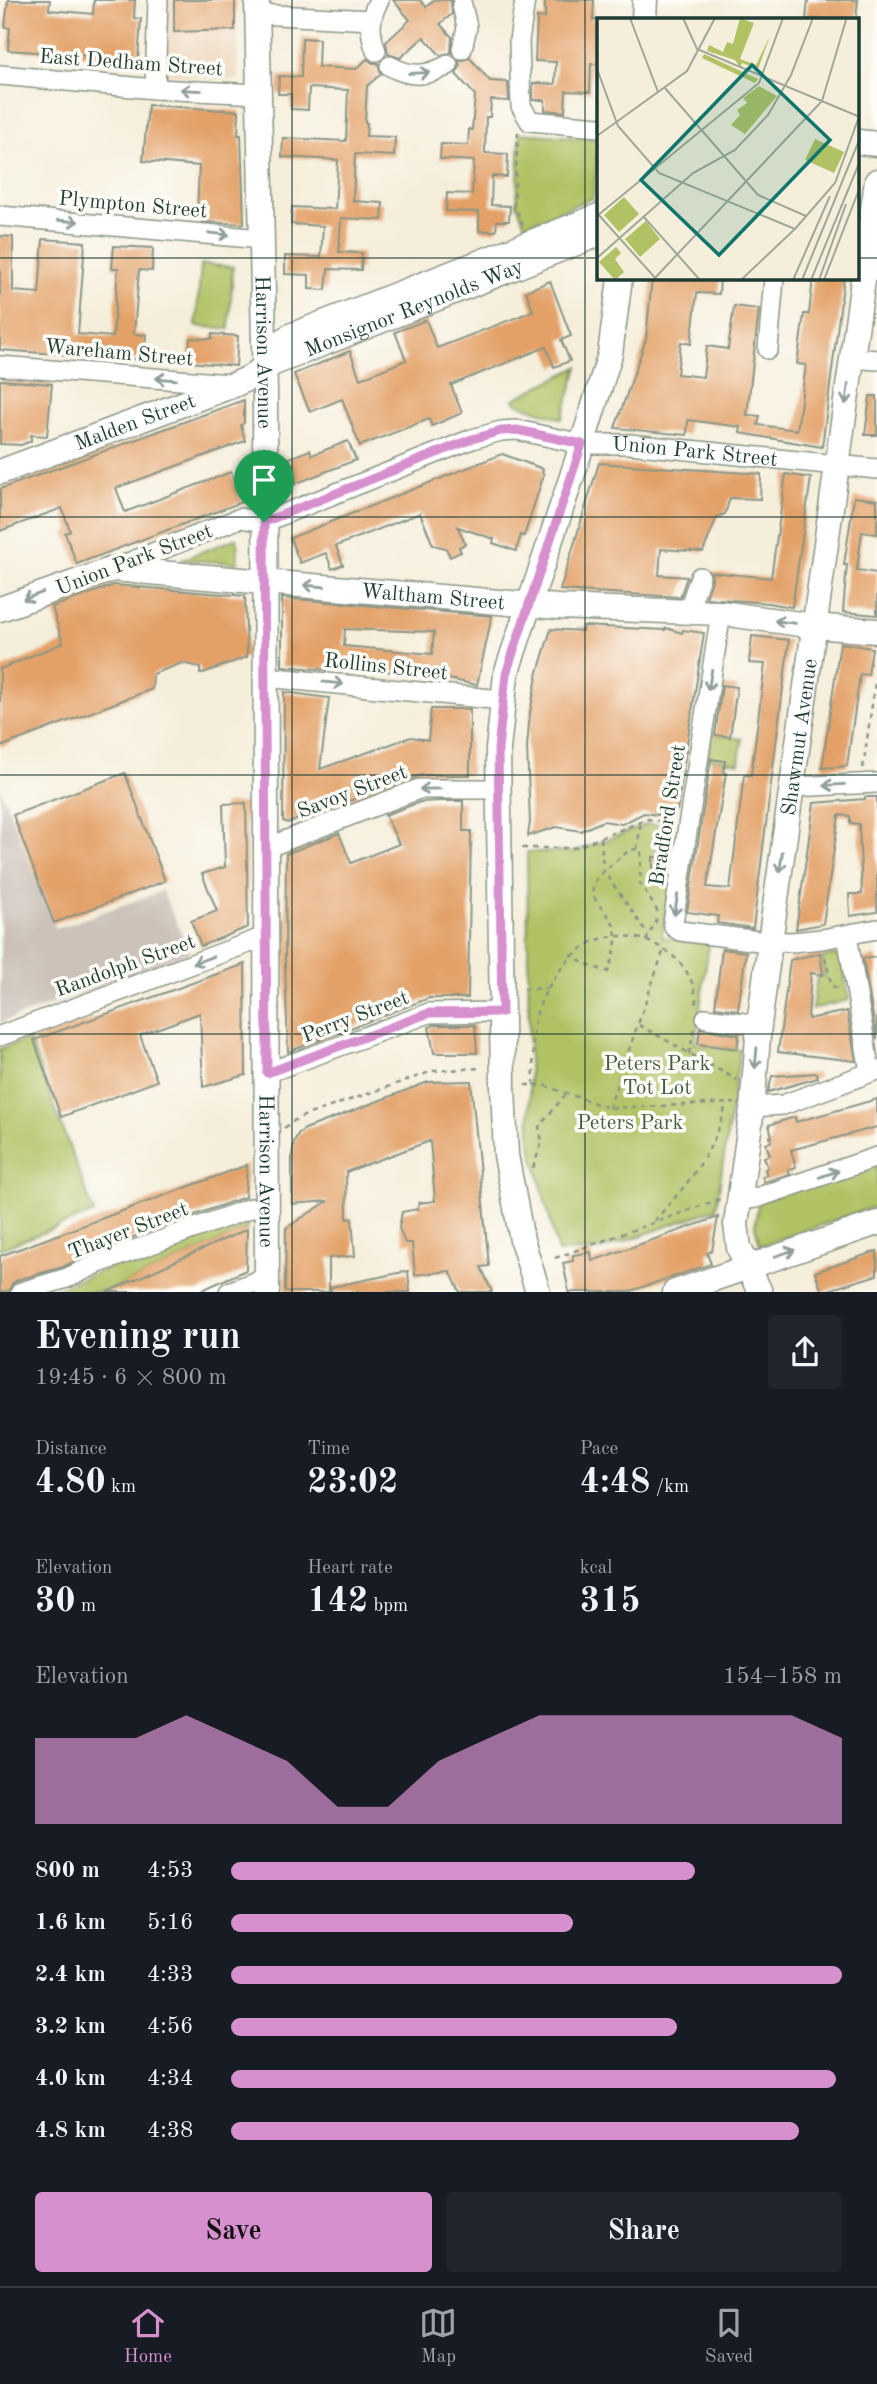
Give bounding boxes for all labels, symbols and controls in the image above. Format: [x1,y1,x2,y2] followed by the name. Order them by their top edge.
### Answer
[597,18,860,280] inset map
[38,47,224,80] street label: East Dedham Street
[407,67,430,80] one-way arrow
[180,84,203,97] one-way arrow
[58,189,208,222] street label: Plympton Street
[56,215,79,228] one-way arrow
[207,228,230,241] one-way arrow
[302,256,527,362] street label: Monsignor Reynolds Way
[251,275,274,429] street label: Harrison Avenue
[44,337,194,370] street label: Wareham Street
[155,372,178,385] one-way arrow
[840,383,853,405] one-way arrow
[72,391,199,455] street label: Malden Street
[612,435,778,471] street label: Union Park Street
[234,450,294,522] pin
[245,461,283,499] icon: arrive
[53,521,216,600] street label: Union Park Street
[303,579,326,592] one-way arrow
[360,581,506,614] street label: Waltham Street
[23,591,45,603] one-way arrow
[774,615,797,628] one-way arrow
[323,651,449,684] street label: Rollins Street
[779,657,822,817] street label: Shawmut Avenue
[703,668,716,691] one-way arrow
[322,677,344,690] one-way arrow
[647,743,690,887] street label: Bradford Street
[295,762,410,823] street label: Savoy Street
[823,778,846,791] one-way arrow
[419,782,442,796] one-way arrow
[774,850,787,873] one-way arrow
[669,893,682,916] one-way arrow
[53,931,198,1002] street label: Randolph Street
[192,955,214,968] one-way arrow
[299,987,412,1047] street label: Perry Street
[749,1046,762,1069] one-way arrow
[604,1054,710,1099] park label: Peters Park Tot Lot
[255,1094,276,1248] street label: Harrison Avenue
[577,1113,683,1134] park label: Peters Park
[817,1167,839,1179] one-way arrow
[66,1199,191,1264] street label: Thayer Street
[774,1246,796,1258] one-way arrow
[768,1315,842,1389] button: share
[35,1319,241,1357] text: Evening run
[35,1366,227,1389] text: 19:45 · 6 × 800 m
[35,1440,107,1459] text: Distance
[307,1440,350,1459] text: Time
[580,1440,618,1459] text: Pace
[35,1465,106,1500] text: 4.80
[307,1465,398,1500] text: 23:02
[580,1465,650,1500] text: 4:48
[106,1478,136,1497] text: km
[650,1478,689,1497] text: /km
[35,1559,112,1578] text: Elevation
[307,1559,393,1578] text: Heart rate
[580,1559,612,1578] text: kcal
[35,1584,76,1619] text: 30
[307,1584,368,1619] text: 142
[580,1584,641,1619] text: 315
[76,1597,96,1616] text: m
[368,1597,408,1616] text: bpm
[35,1665,129,1688] text: Elevation
[723,1665,842,1688] text: 154–158 m
[35,1859,100,1882] text: 800 m
[147,1859,193,1882] text: 4:53
[35,1911,106,1934] text: 1.6 km
[147,1911,193,1934] text: 5:16
[35,1963,106,1986] text: 2.4 km
[147,1963,193,1986] text: 4:33
[35,2015,106,2038] text: 3.2 km
[147,2015,193,2038] text: 4:56
[35,2067,106,2090] text: 4.0 km
[147,2067,193,2090] text: 4:34
[35,2119,106,2142] text: 4.8 km
[147,2119,193,2142] text: 4:38
[35,2192,432,2272] button: Save
[446,2192,842,2272] button: Share
[124,2304,172,2369] tab: Home
[419,2304,457,2369] tab: Map
[705,2304,753,2369] tab: Saved

